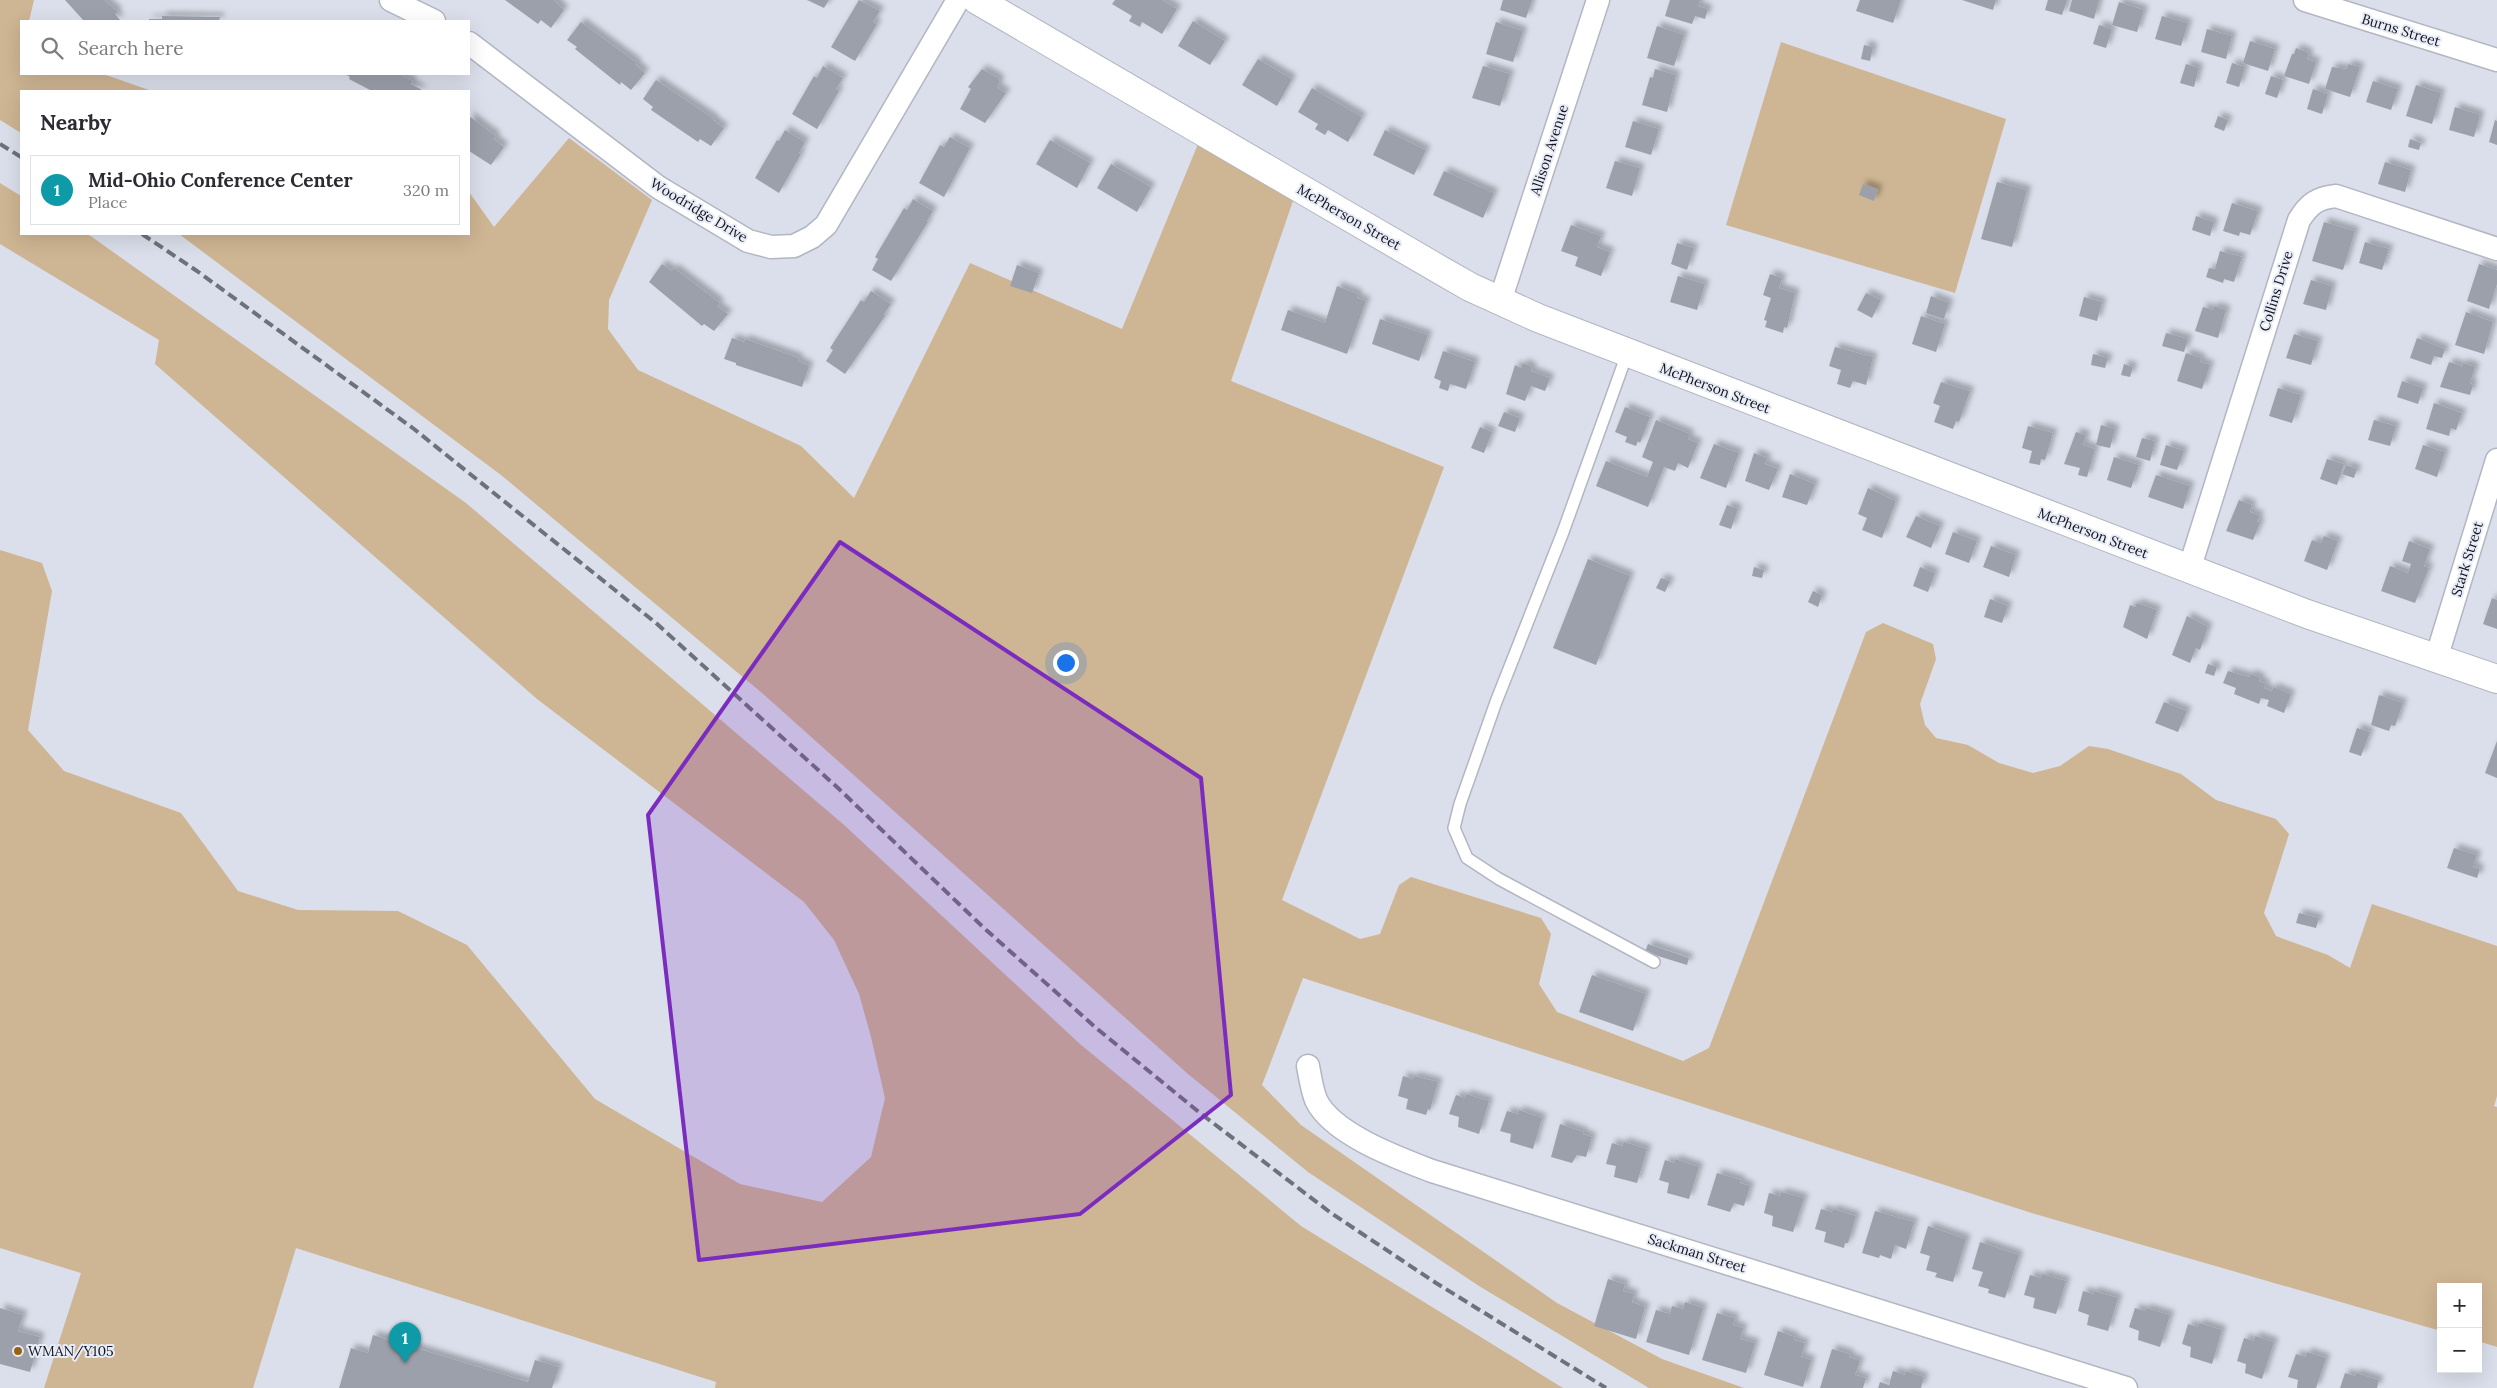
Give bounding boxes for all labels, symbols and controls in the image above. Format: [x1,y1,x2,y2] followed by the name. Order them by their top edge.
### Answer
[2359,9,2443,51] street label: Burns Street
[20,20,470,75] search box
[38,34,66,62] icon: search
[78,36,184,60] text: Search here
[1526,102,1572,199] street label: Allison Avenue
[40,109,111,136] text: Nearby
[88,168,353,192] text: Mid-Ohio Conference Center
[647,174,751,246] street label: Woodridge Drive
[54,180,60,200] text: 1
[403,180,449,200] text: 320 m
[1294,180,1405,254] street label: McPherson Street
[88,192,127,212] text: Place
[2255,248,2297,333] street label: Collins Drive
[1657,359,1773,418] street label: McPherson Street
[2035,504,2151,563] street label: McPherson Street
[2447,519,2487,599] street label: Stark Street
[1053,650,1079,676] your location
[1646,1230,1749,1277] street label: Sackman Street
[2437,1283,2482,1373] map controls
[2437,1283,2482,1328] button: +
[389,1322,421,1363] pin: 1
[2437,1328,2482,1373] button: −
[28,1342,114,1360] place label: WMAN/Y105
[12,1345,24,1357] marker: WMAN/Y105

